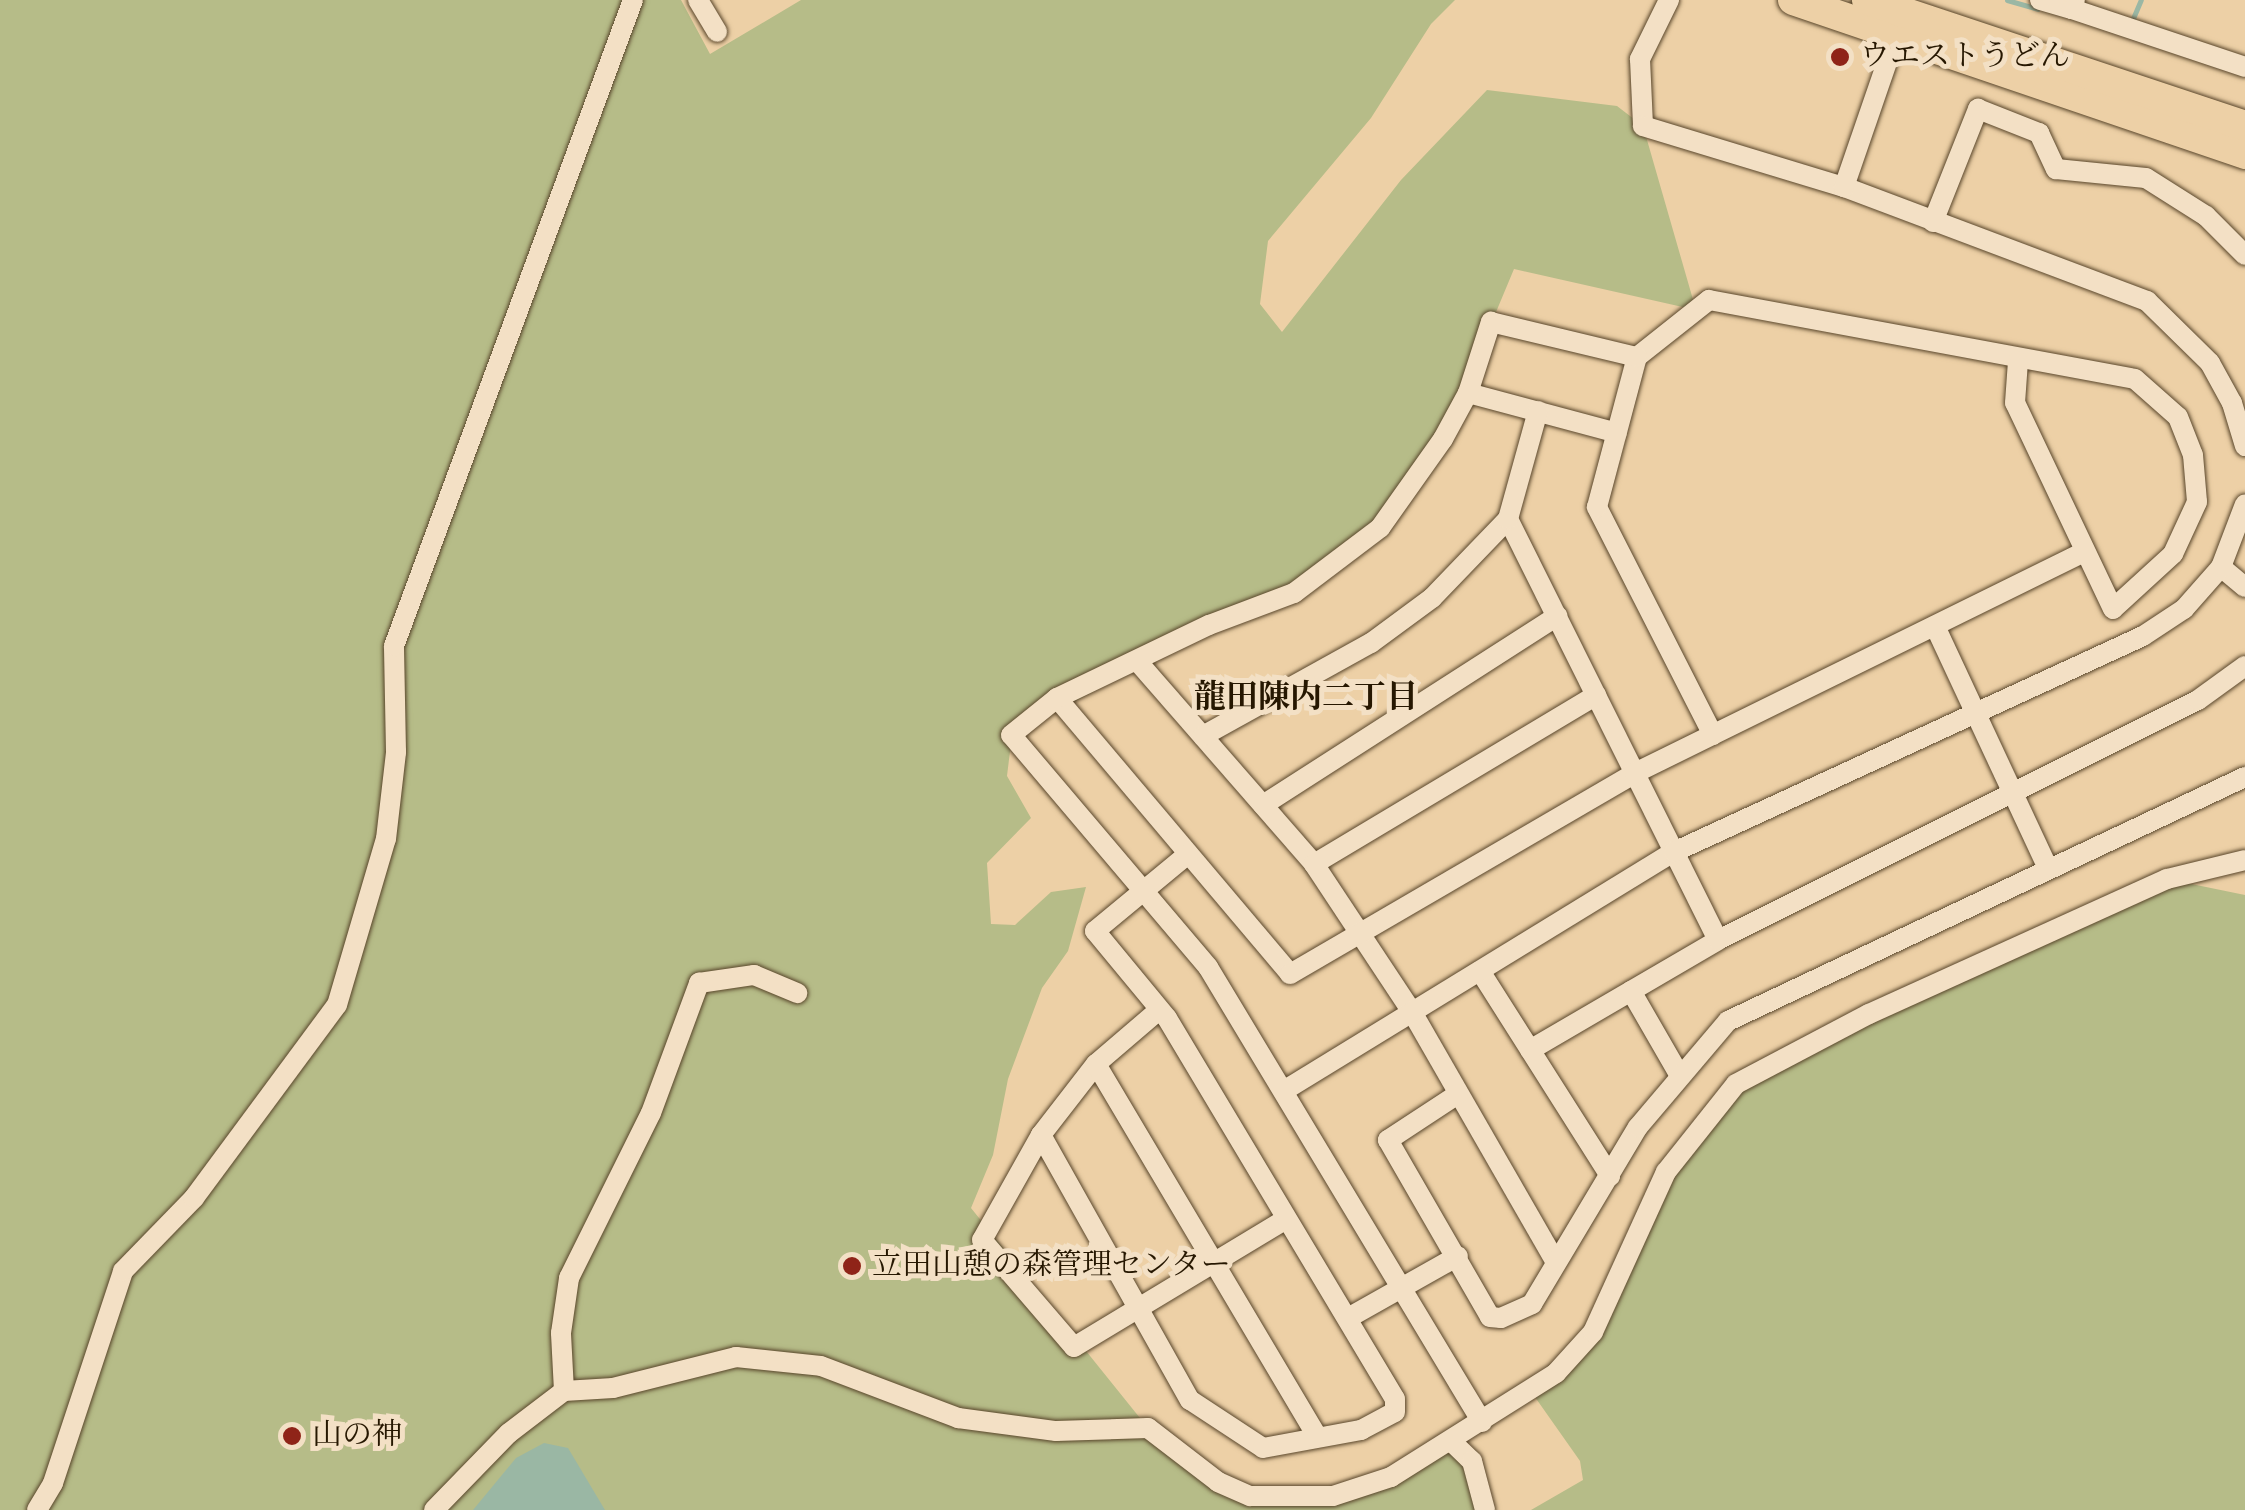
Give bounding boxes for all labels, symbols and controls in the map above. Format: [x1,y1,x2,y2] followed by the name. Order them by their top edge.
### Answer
[1860,39,2070,75] place label: ウエストうどん
[1829,46,1851,68] marker: ウエストうどん
[1194,680,1418,718] district label: 龍田陳内二丁目
[872,1248,1232,1284] place label: 立田山憩の森管理センター
[841,1255,863,1277] marker: 立田山憩の森管理センター
[312,1418,402,1454] place label: 山の神
[281,1425,303,1447] marker: 山の神

